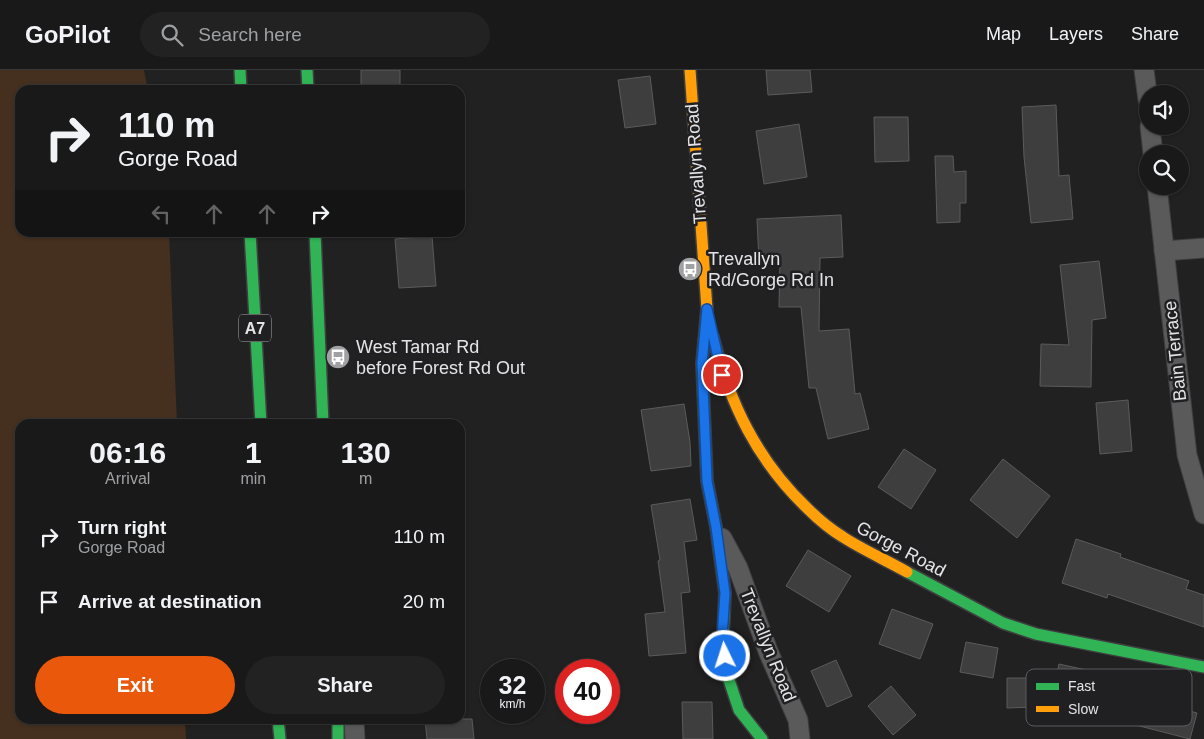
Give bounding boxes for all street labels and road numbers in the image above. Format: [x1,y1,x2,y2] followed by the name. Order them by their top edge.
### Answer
[682,103,710,225] street label: Trevallyn Road
[1160,300,1190,402] street label: Bain Terrace
[239,314,271,342] road number: A7
[853,517,949,581] street label: Gorge Road
[736,585,800,705] street label: Trevallyn Road

